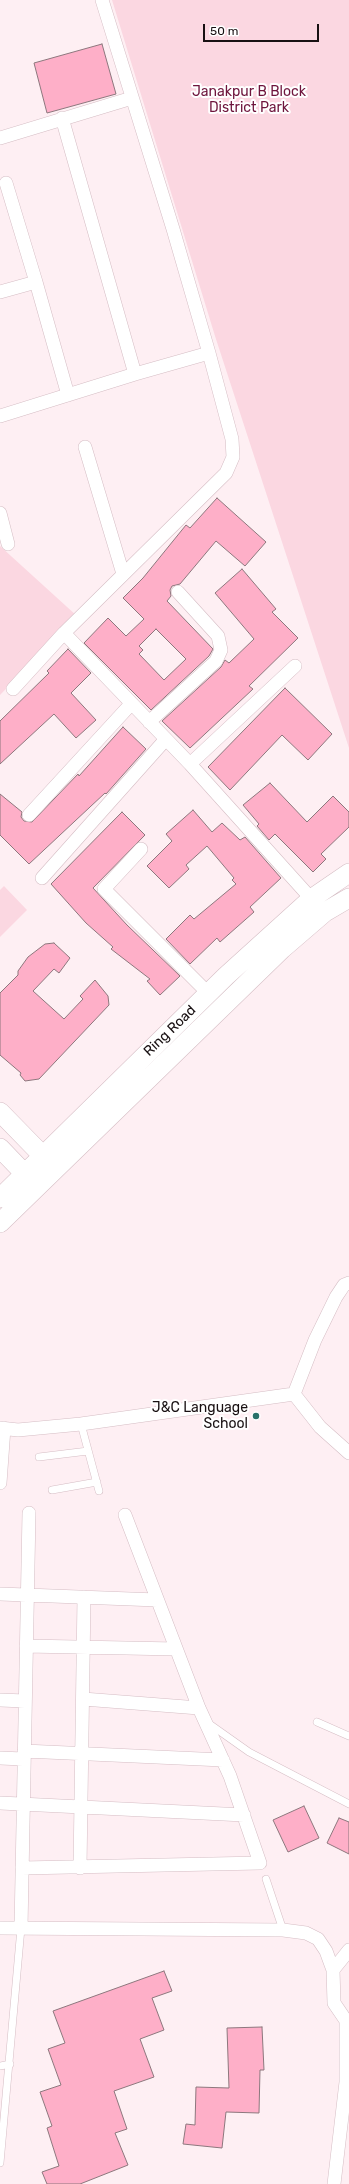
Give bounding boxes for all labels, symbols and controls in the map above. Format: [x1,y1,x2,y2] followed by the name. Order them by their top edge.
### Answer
[205,16,321,42] scale bar
[210,24,238,38] text: 50 m
[192,84,306,116] park label: Janakpur B Block District Park
[140,1002,200,1060] street label: Ring Road
[152,1400,248,1432] place label: J&C Language School
[251,1411,261,1421] marker: J&C Language School

